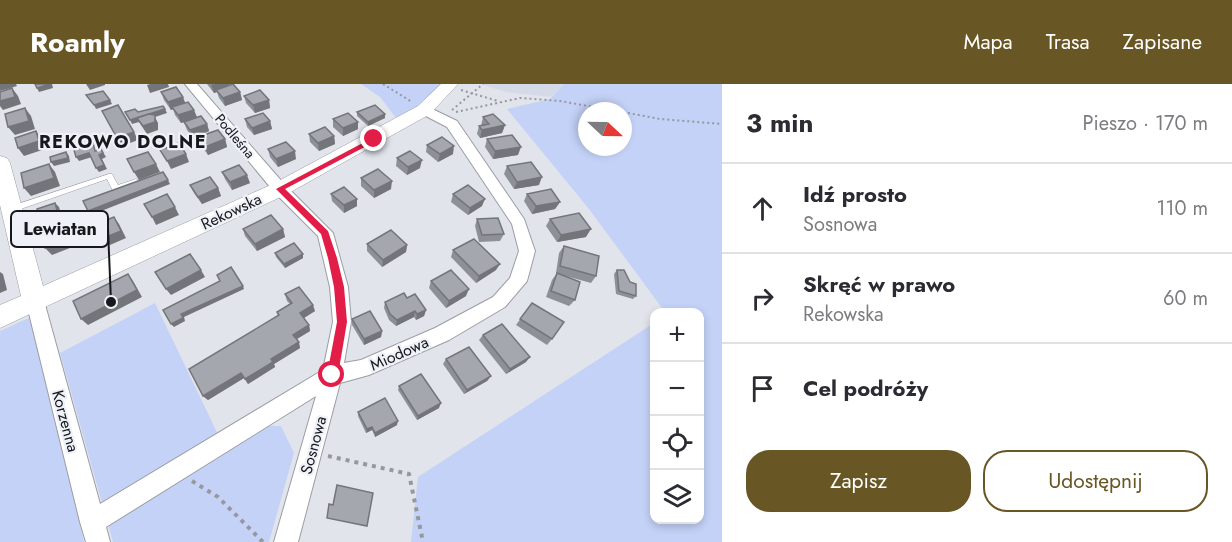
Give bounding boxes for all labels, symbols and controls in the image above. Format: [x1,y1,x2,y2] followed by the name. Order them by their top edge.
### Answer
[30,22,125,63] text: Roamly
[963,27,1013,57] text: Mapa
[1046,27,1090,57] text: Trasa
[1123,27,1202,57] text: Zapisane
[578,102,632,156] north arrow
[746,104,813,142] text: 3 min
[210,109,260,163] street label: Podleśna
[1083,109,1208,138] text: Pieszo · 170 m
[360,125,386,151] route end
[39,129,207,155] district label: REKOWO DOLNE
[803,178,907,210] text: Idź prosto
[197,187,265,236] street label: Rekowska
[746,192,779,225] icon: ahead
[1156,194,1208,223] text: 110 m
[803,210,877,239] text: Sosnowa
[11,211,108,247] callout: Lewiatan
[23,216,97,242] text: Lewiatan
[803,268,955,300] text: Skręć w prawo
[746,282,779,315] icon: right
[1163,284,1208,313] text: 60 m
[803,300,884,329] text: Rekowska
[650,308,704,524] map controls
[650,308,704,362] button: +
[366,330,432,377] street label: Miodowa
[318,361,344,387] route start
[650,362,704,416] button: −
[746,372,779,405] icon: arrive
[803,372,928,404] text: Cel podróży
[46,388,85,455] street label: Korzenna
[295,413,332,477] street label: Sosnowa
[650,416,704,470] button: locate
[746,450,971,512] button: Zapisz
[983,450,1208,512] button: Udostępnij
[650,470,704,524] button: layers

